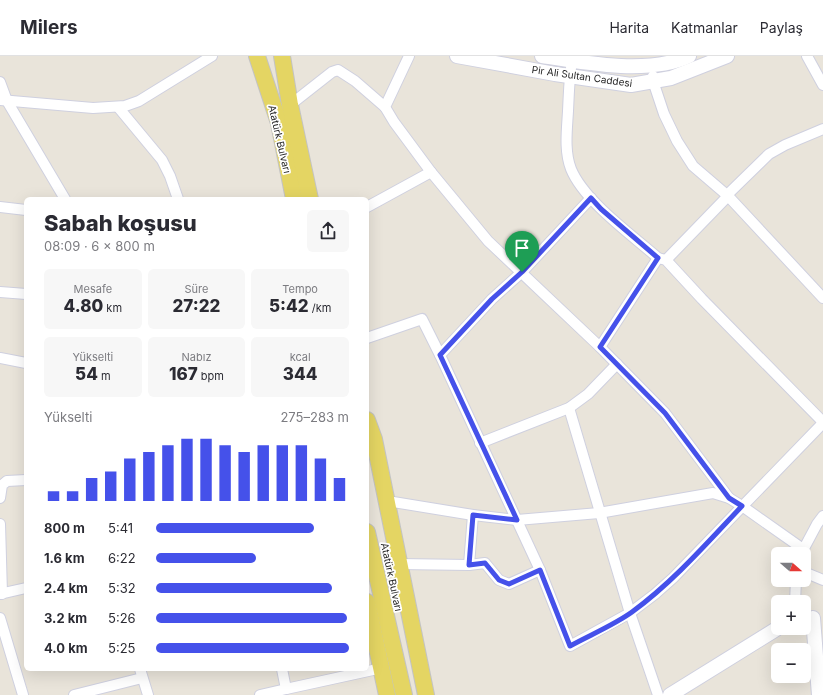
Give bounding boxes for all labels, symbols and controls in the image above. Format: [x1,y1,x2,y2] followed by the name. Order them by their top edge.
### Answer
[20,16,78,39] text: Milers
[609,19,649,36] text: Harita
[671,19,738,36] text: Katmanlar
[760,19,803,36] text: Paylaş
[531,63,633,89] street label: Pir Ali Sultan Caddesi
[266,104,294,174] street label: Atatürk Bulvarı
[44,210,197,236] text: Sabah koşusu
[307,210,349,252] button: share
[505,231,539,272] pin
[511,237,533,259] icon: arrive
[44,238,155,254] text: 08:09 · 6 × 800 m
[74,282,112,296] text: Mesafe
[185,282,208,296] text: Süre
[282,282,318,296] text: Tempo
[64,296,103,316] text: 4.80
[173,296,220,316] text: 27:22
[269,296,309,316] text: 5:42
[103,301,122,315] text: km
[309,301,331,315] text: /km
[72,350,113,364] text: Yükselti
[182,350,211,364] text: Nabız
[290,350,311,364] text: kcal
[75,364,98,384] text: 54
[169,364,198,384] text: 167
[283,364,317,384] text: 344
[98,369,111,383] text: m
[198,369,224,383] text: bpm
[44,409,92,425] text: Yükselti
[280,409,349,425] text: 275–283 m
[44,520,85,536] text: 800 m
[108,520,133,536] text: 5:41
[379,542,405,612] street label: Atatürk Bulvarı
[771,547,811,587] north arrow
[771,547,811,683] map controls
[44,550,85,566] text: 1.6 km
[108,550,136,566] text: 6:22
[44,580,88,596] text: 2.4 km
[108,580,136,596] text: 5:32
[771,595,811,635] button: +
[44,610,87,626] text: 3.2 km
[108,610,136,626] text: 5:26
[44,640,88,656] text: 4.0 km
[108,640,135,656] text: 5:25
[771,643,811,683] button: −

